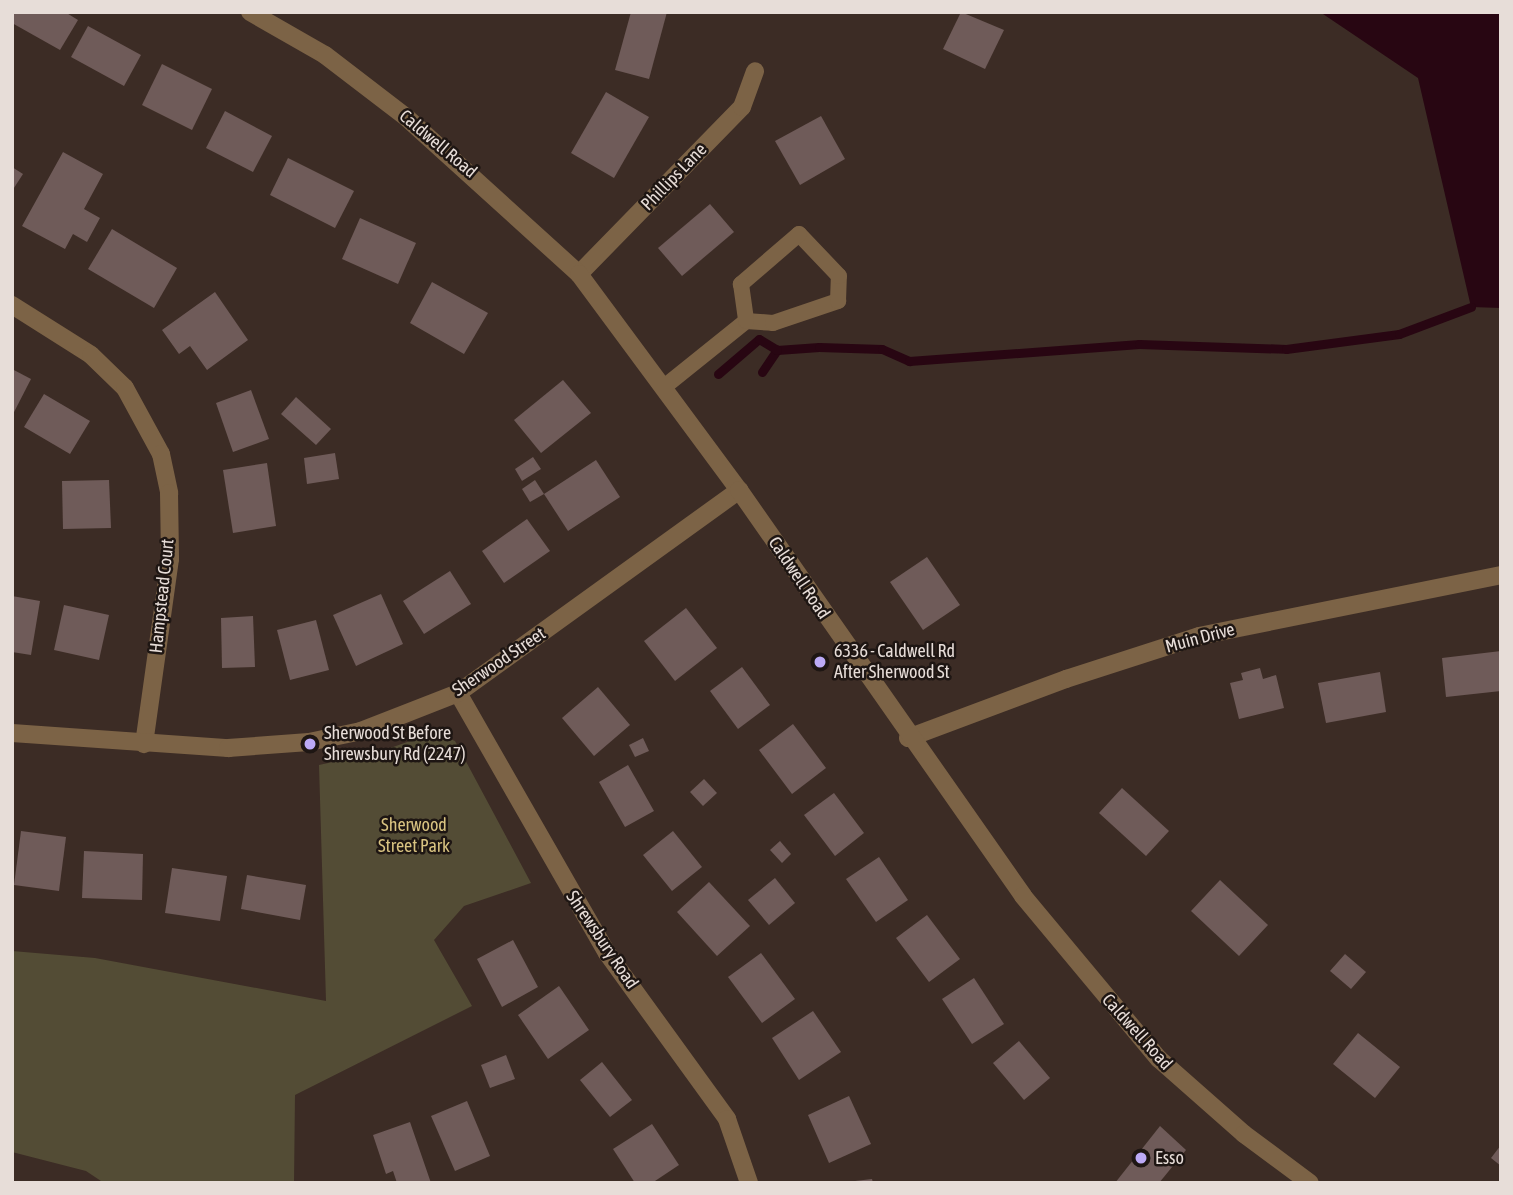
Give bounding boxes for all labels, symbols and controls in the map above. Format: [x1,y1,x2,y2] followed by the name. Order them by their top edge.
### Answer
[395,105,481,183] street label: Caldwell Road
[637,139,711,215] street label: Phillips Lane
[764,533,834,623] street label: Caldwell Road
[145,538,179,654] street label: Hampstead Court
[1163,618,1237,658] street label: Muin Drive
[448,623,550,701] street label: Sherwood Street
[834,641,955,684] place label: 6336 - Caldwell Rd After Sherwood St
[812,654,828,670] marker: 6336 - Caldwell Rd After Sherwood St
[324,723,466,766] place label: Sherwood St Before Shrewsbury Rd (2247)
[302,736,318,752] marker: Sherwood St Before Shrewsbury Rd (2247)
[378,815,450,858] park label: Sherwood Street Park
[561,887,643,993] street label: Shrewsbury Road
[1097,990,1177,1074] street label: Caldwell Road
[1155,1147,1184,1169] place label: Esso
[1133,1150,1149,1166] marker: Esso

